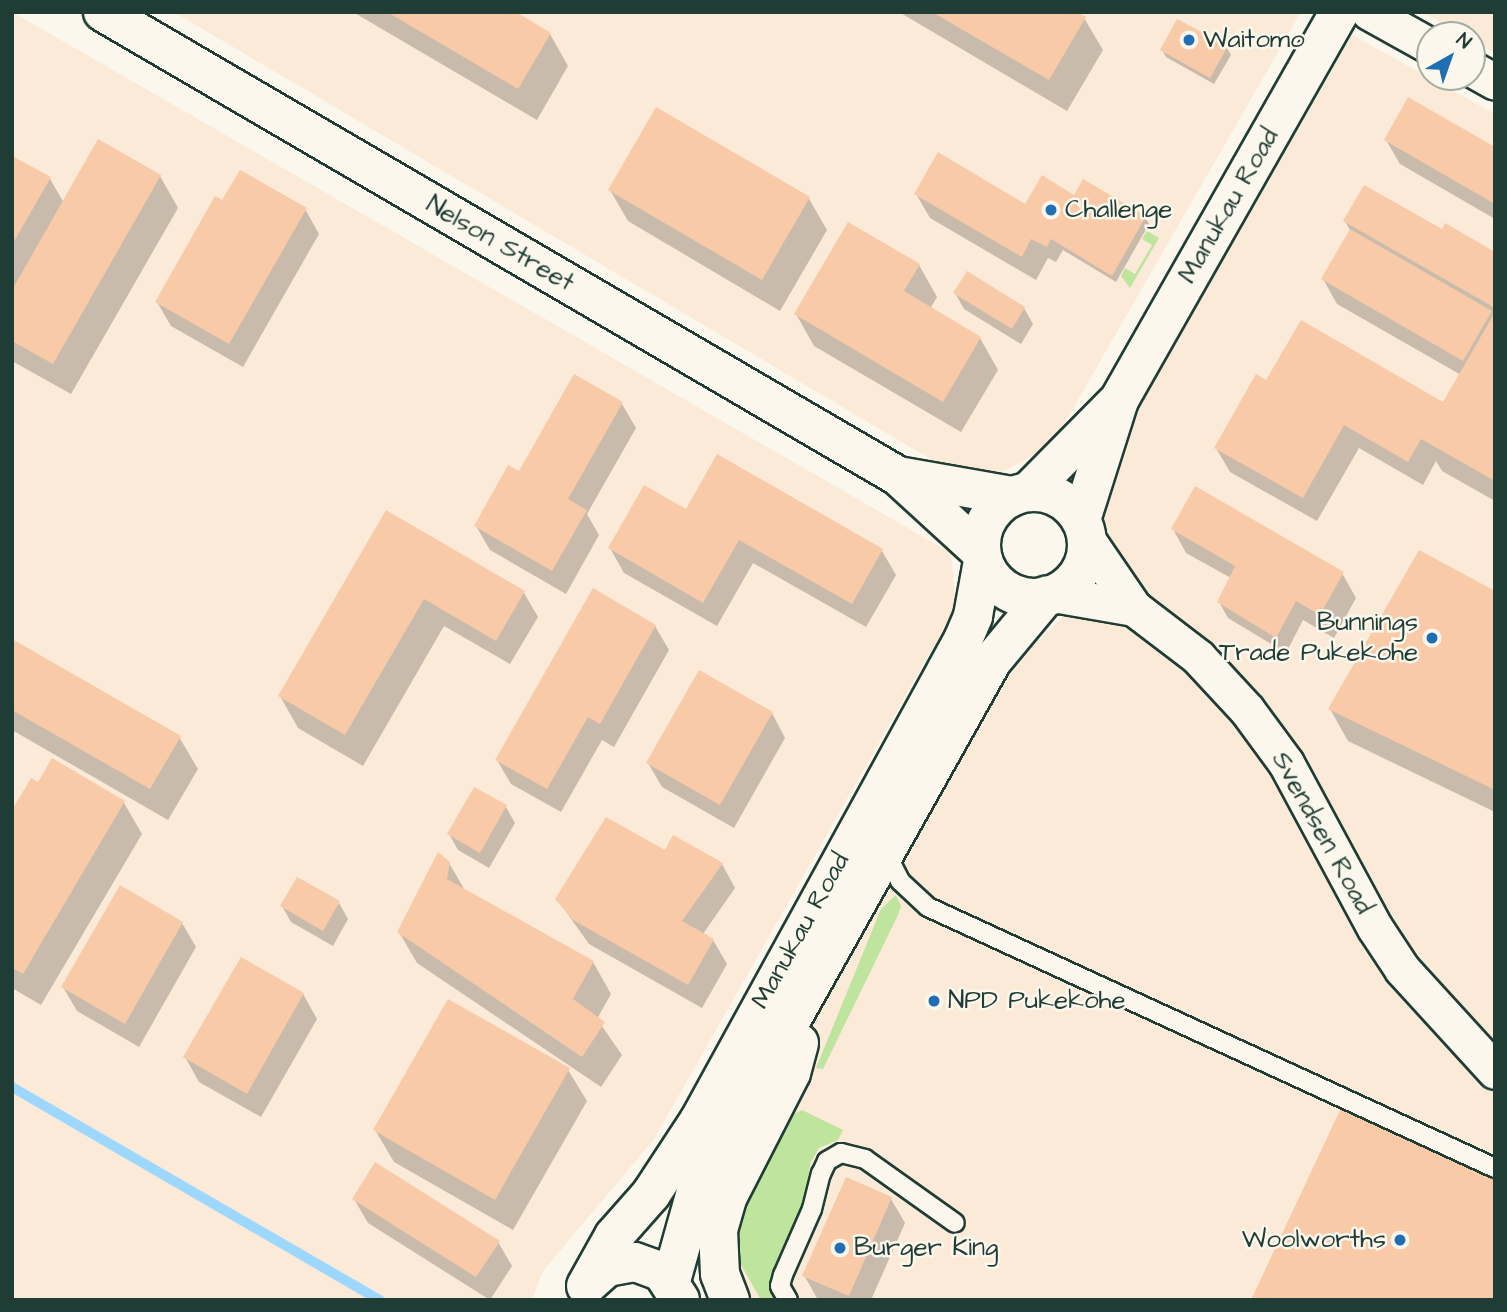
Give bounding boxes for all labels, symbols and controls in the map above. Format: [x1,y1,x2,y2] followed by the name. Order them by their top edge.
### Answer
[1416,21,1486,91] north arrow
[1203,24,1305,56] place label: Waitomo
[1450,27,1477,55] text: N
[1181,32,1197,48] marker: Waitomo
[1172,123,1286,289] street label: Manukau Road
[420,189,580,299] street label: Nelson Street
[1065,194,1172,226] place label: Challenge
[1043,202,1059,218] marker: Challenge
[1219,607,1418,668] place label: Bunnings Trade Pukekohe
[1424,630,1440,646] marker: Bunnings Trade Pukekohe
[1265,746,1379,920] street label: Svendsen Road
[745,848,857,1014] street label: Manukau Road
[948,985,1126,1017] place label: NPD Pukekohe
[926,993,942,1009] marker: NPD Pukekohe
[1242,1224,1386,1256] place label: Woolworths
[854,1232,998,1264] place label: Burger King
[1392,1232,1408,1248] marker: Woolworths
[832,1240,848,1256] marker: Burger King

